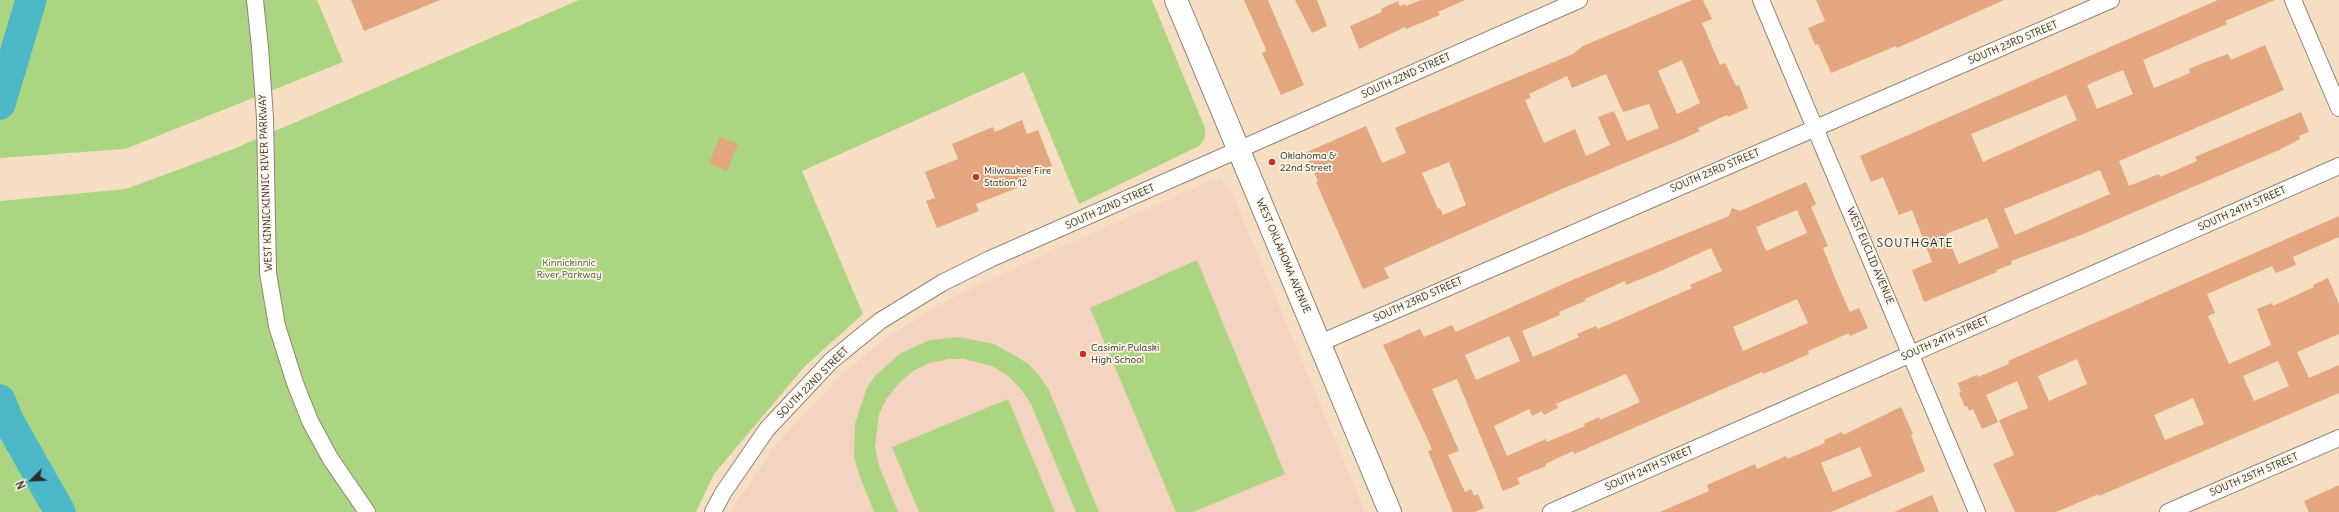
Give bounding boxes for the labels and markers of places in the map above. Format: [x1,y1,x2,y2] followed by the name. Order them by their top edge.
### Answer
[1280,150,1337,174] place label: Oklahoma & 22nd Street
[1267,157,1277,167] marker: Oklahoma & 22nd Street
[984,165,1051,188] place label: Milwaukee Fire Station 12
[971,172,981,182] marker: Milwaukee Fire Station 12
[1091,342,1159,366] place label: Casimir Pulaski High School
[1078,349,1088,359] marker: Casimir Pulaski High School

